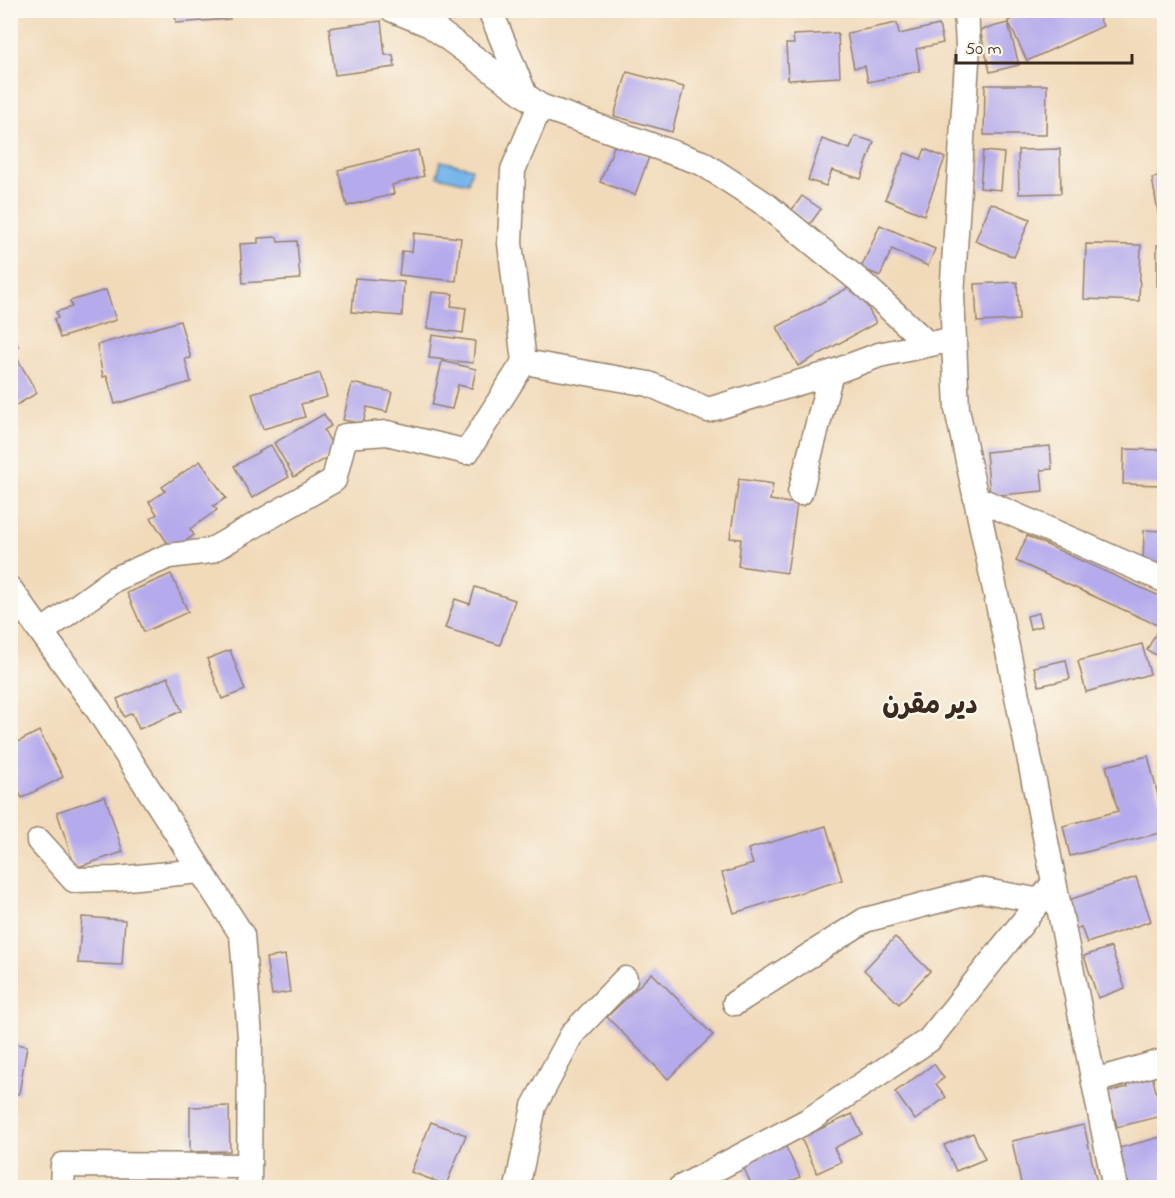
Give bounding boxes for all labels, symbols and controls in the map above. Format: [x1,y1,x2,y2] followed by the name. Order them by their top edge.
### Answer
[956,27,1132,65] scale bar
[965,37,1002,63] text: 50 m
[882,687,978,726] district label: دير مقرن

